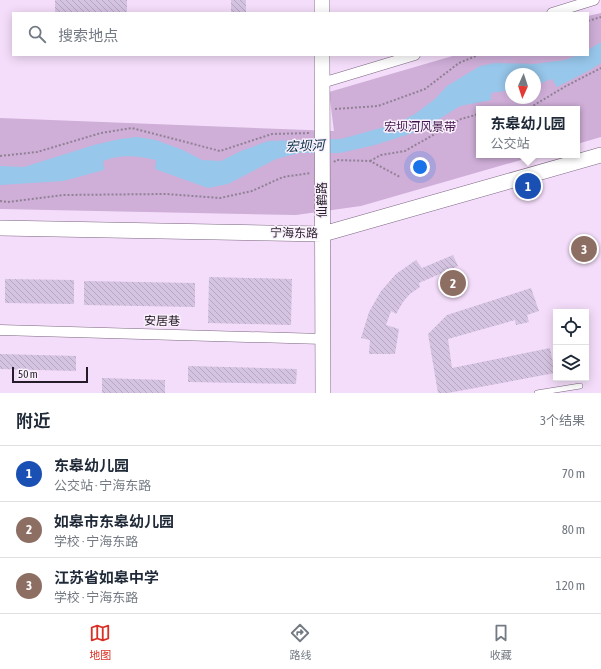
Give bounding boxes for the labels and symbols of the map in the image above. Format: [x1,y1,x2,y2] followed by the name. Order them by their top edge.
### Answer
[505,68,541,104] north arrow
[384,120,456,134] park label: 宏坝河风景带
[285,137,328,155] water label: 宏坝河
[410,157,430,177] your location
[515,171,541,201] pin: 1
[315,182,329,218] street label: 仙鹤路
[270,226,318,240] street label: 宁海东路
[571,234,597,264] pin: 3
[440,268,466,298] pin: 2
[144,314,180,328] street label: 安居巷
[12,365,88,384] scale bar

